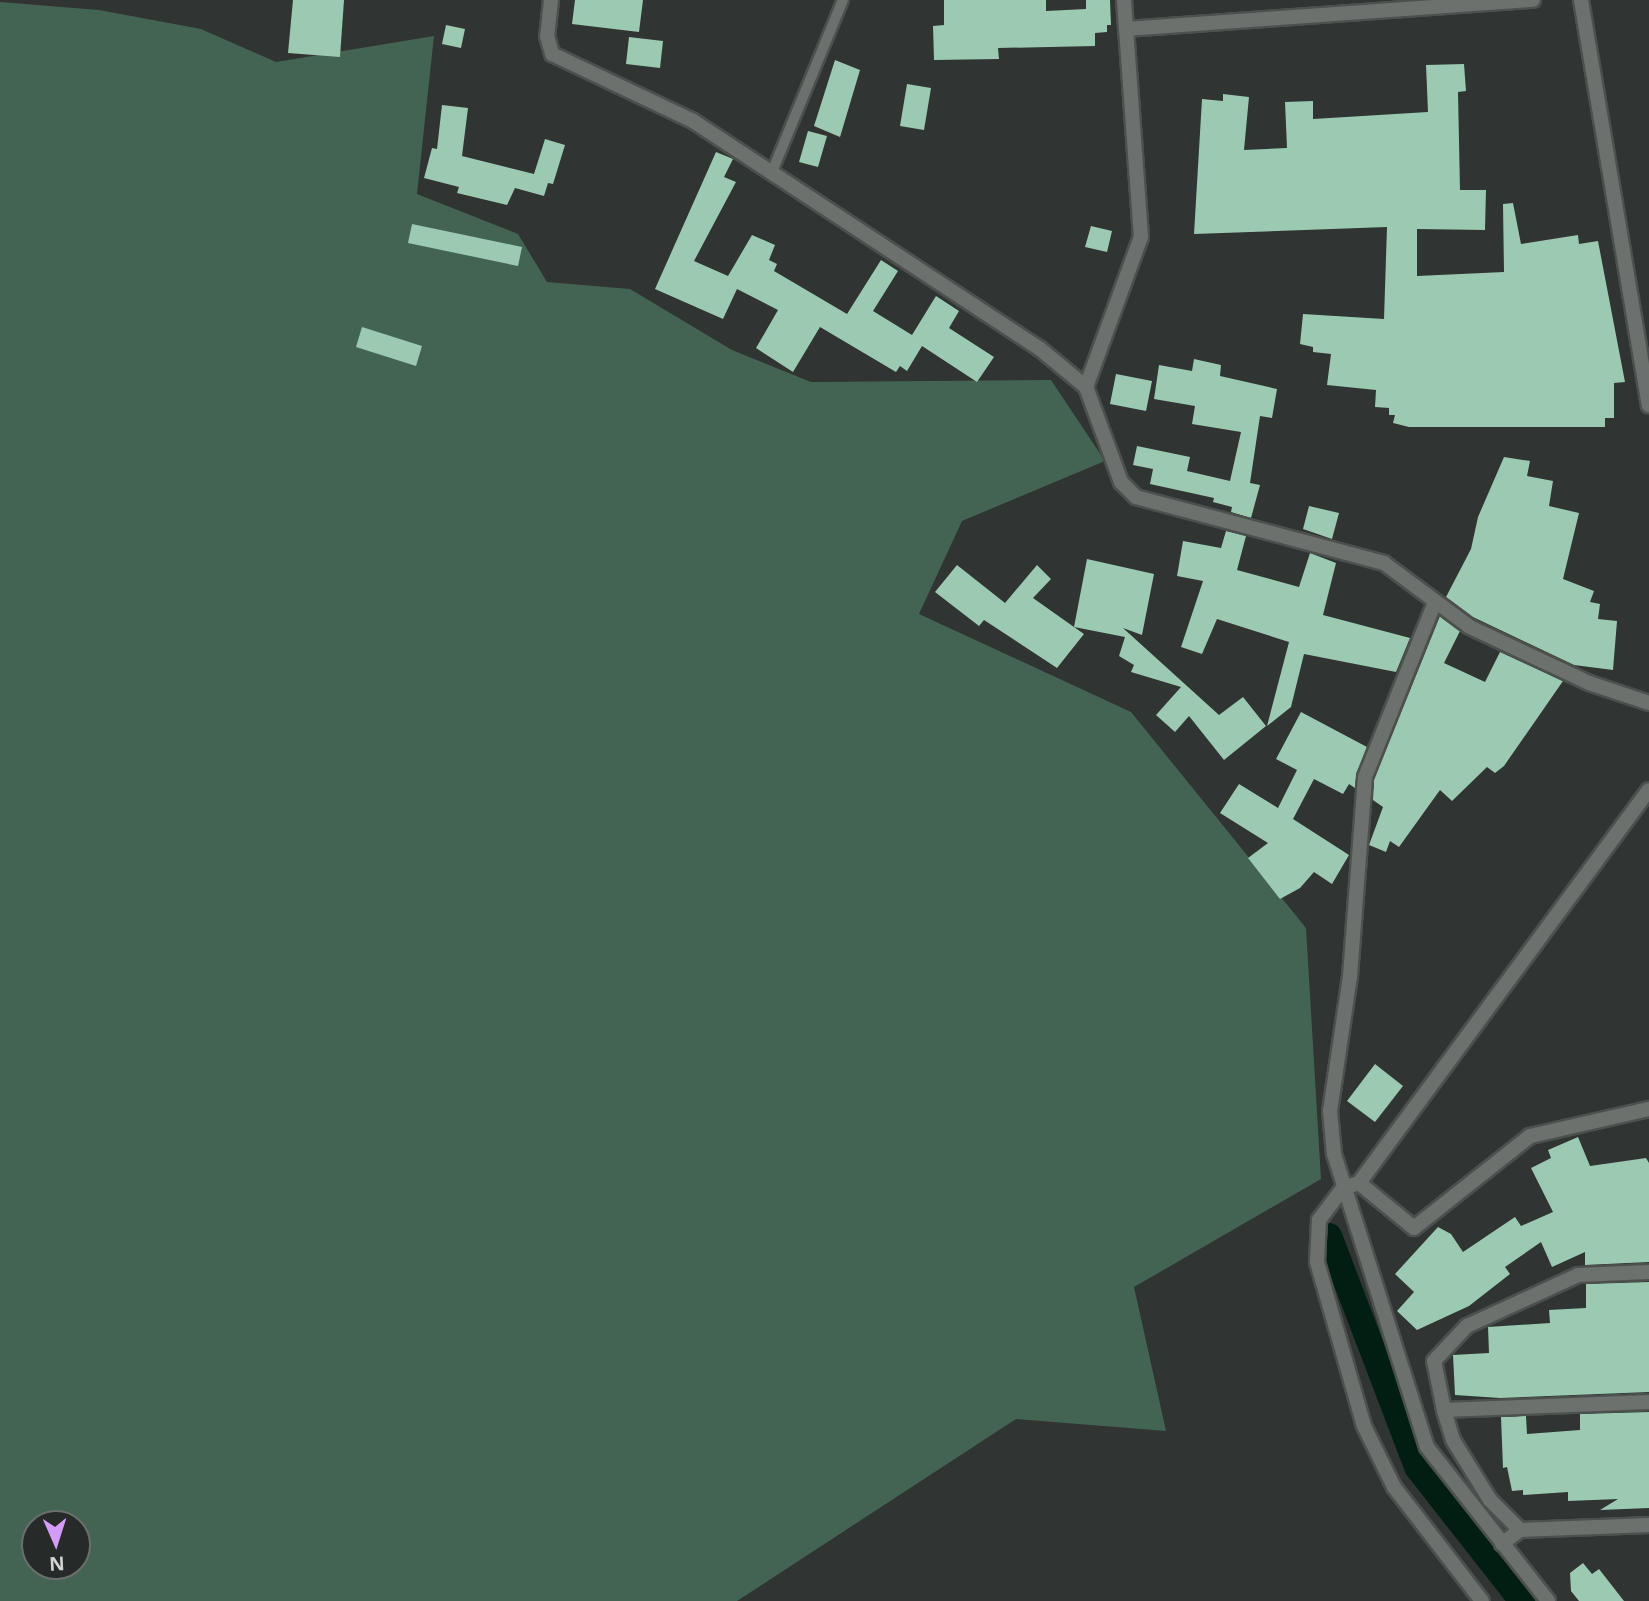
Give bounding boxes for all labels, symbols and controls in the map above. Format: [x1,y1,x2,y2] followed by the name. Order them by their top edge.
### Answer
[21,1510,91,1580] north arrow
[49,1551,65,1577] text: N

